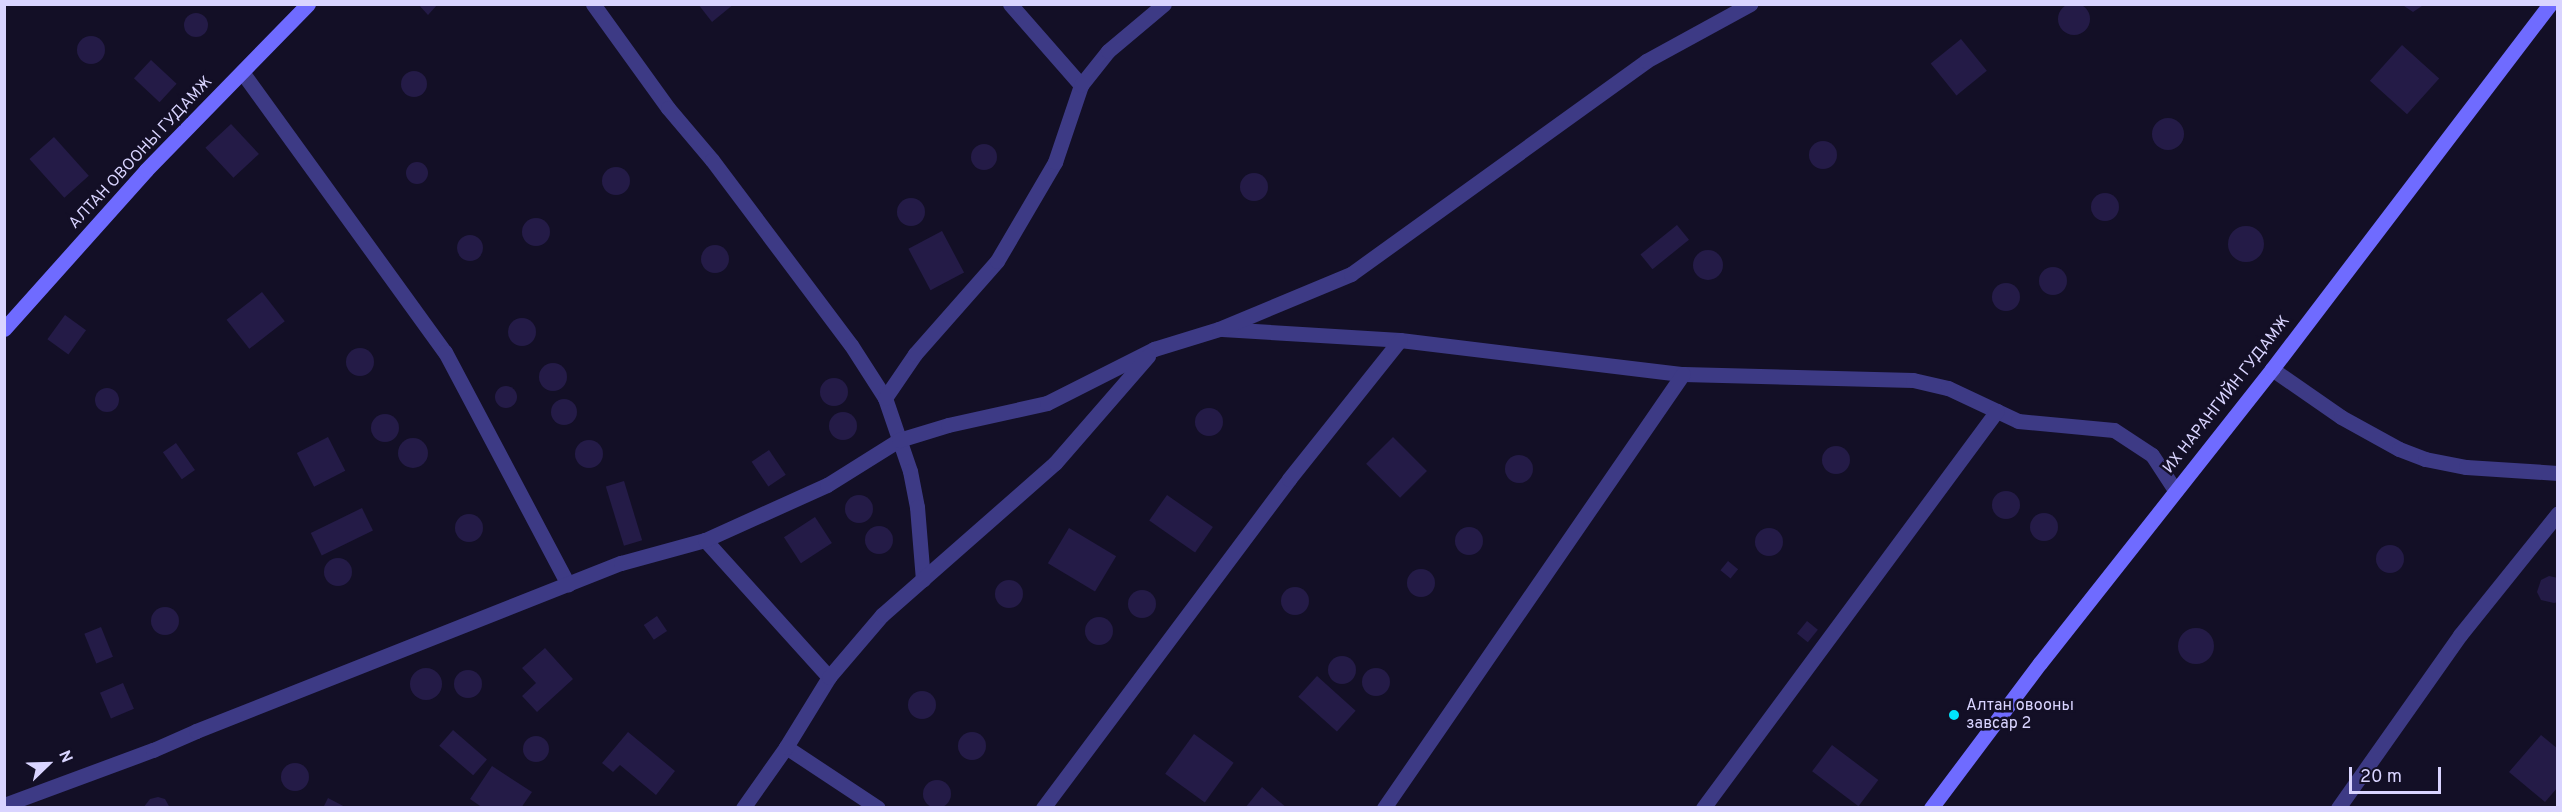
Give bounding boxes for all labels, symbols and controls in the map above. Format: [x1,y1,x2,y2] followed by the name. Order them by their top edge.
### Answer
[65,73,217,233] street label: АЛТАН ОВООНЫ ГУДАМЖ
[2160,312,2294,478] street label: ИХ НАРАНГИЙН ГУДАМЖ
[1966,696,2074,734] place label: Алтан овооны завсар 2
[1947,708,1961,722] marker: Алтан овооны завсар 2
[18,734,78,794] north arrow
[53,748,76,766] text: N
[2352,755,2444,793] scale bar
[2360,766,2402,789] text: 20 m

